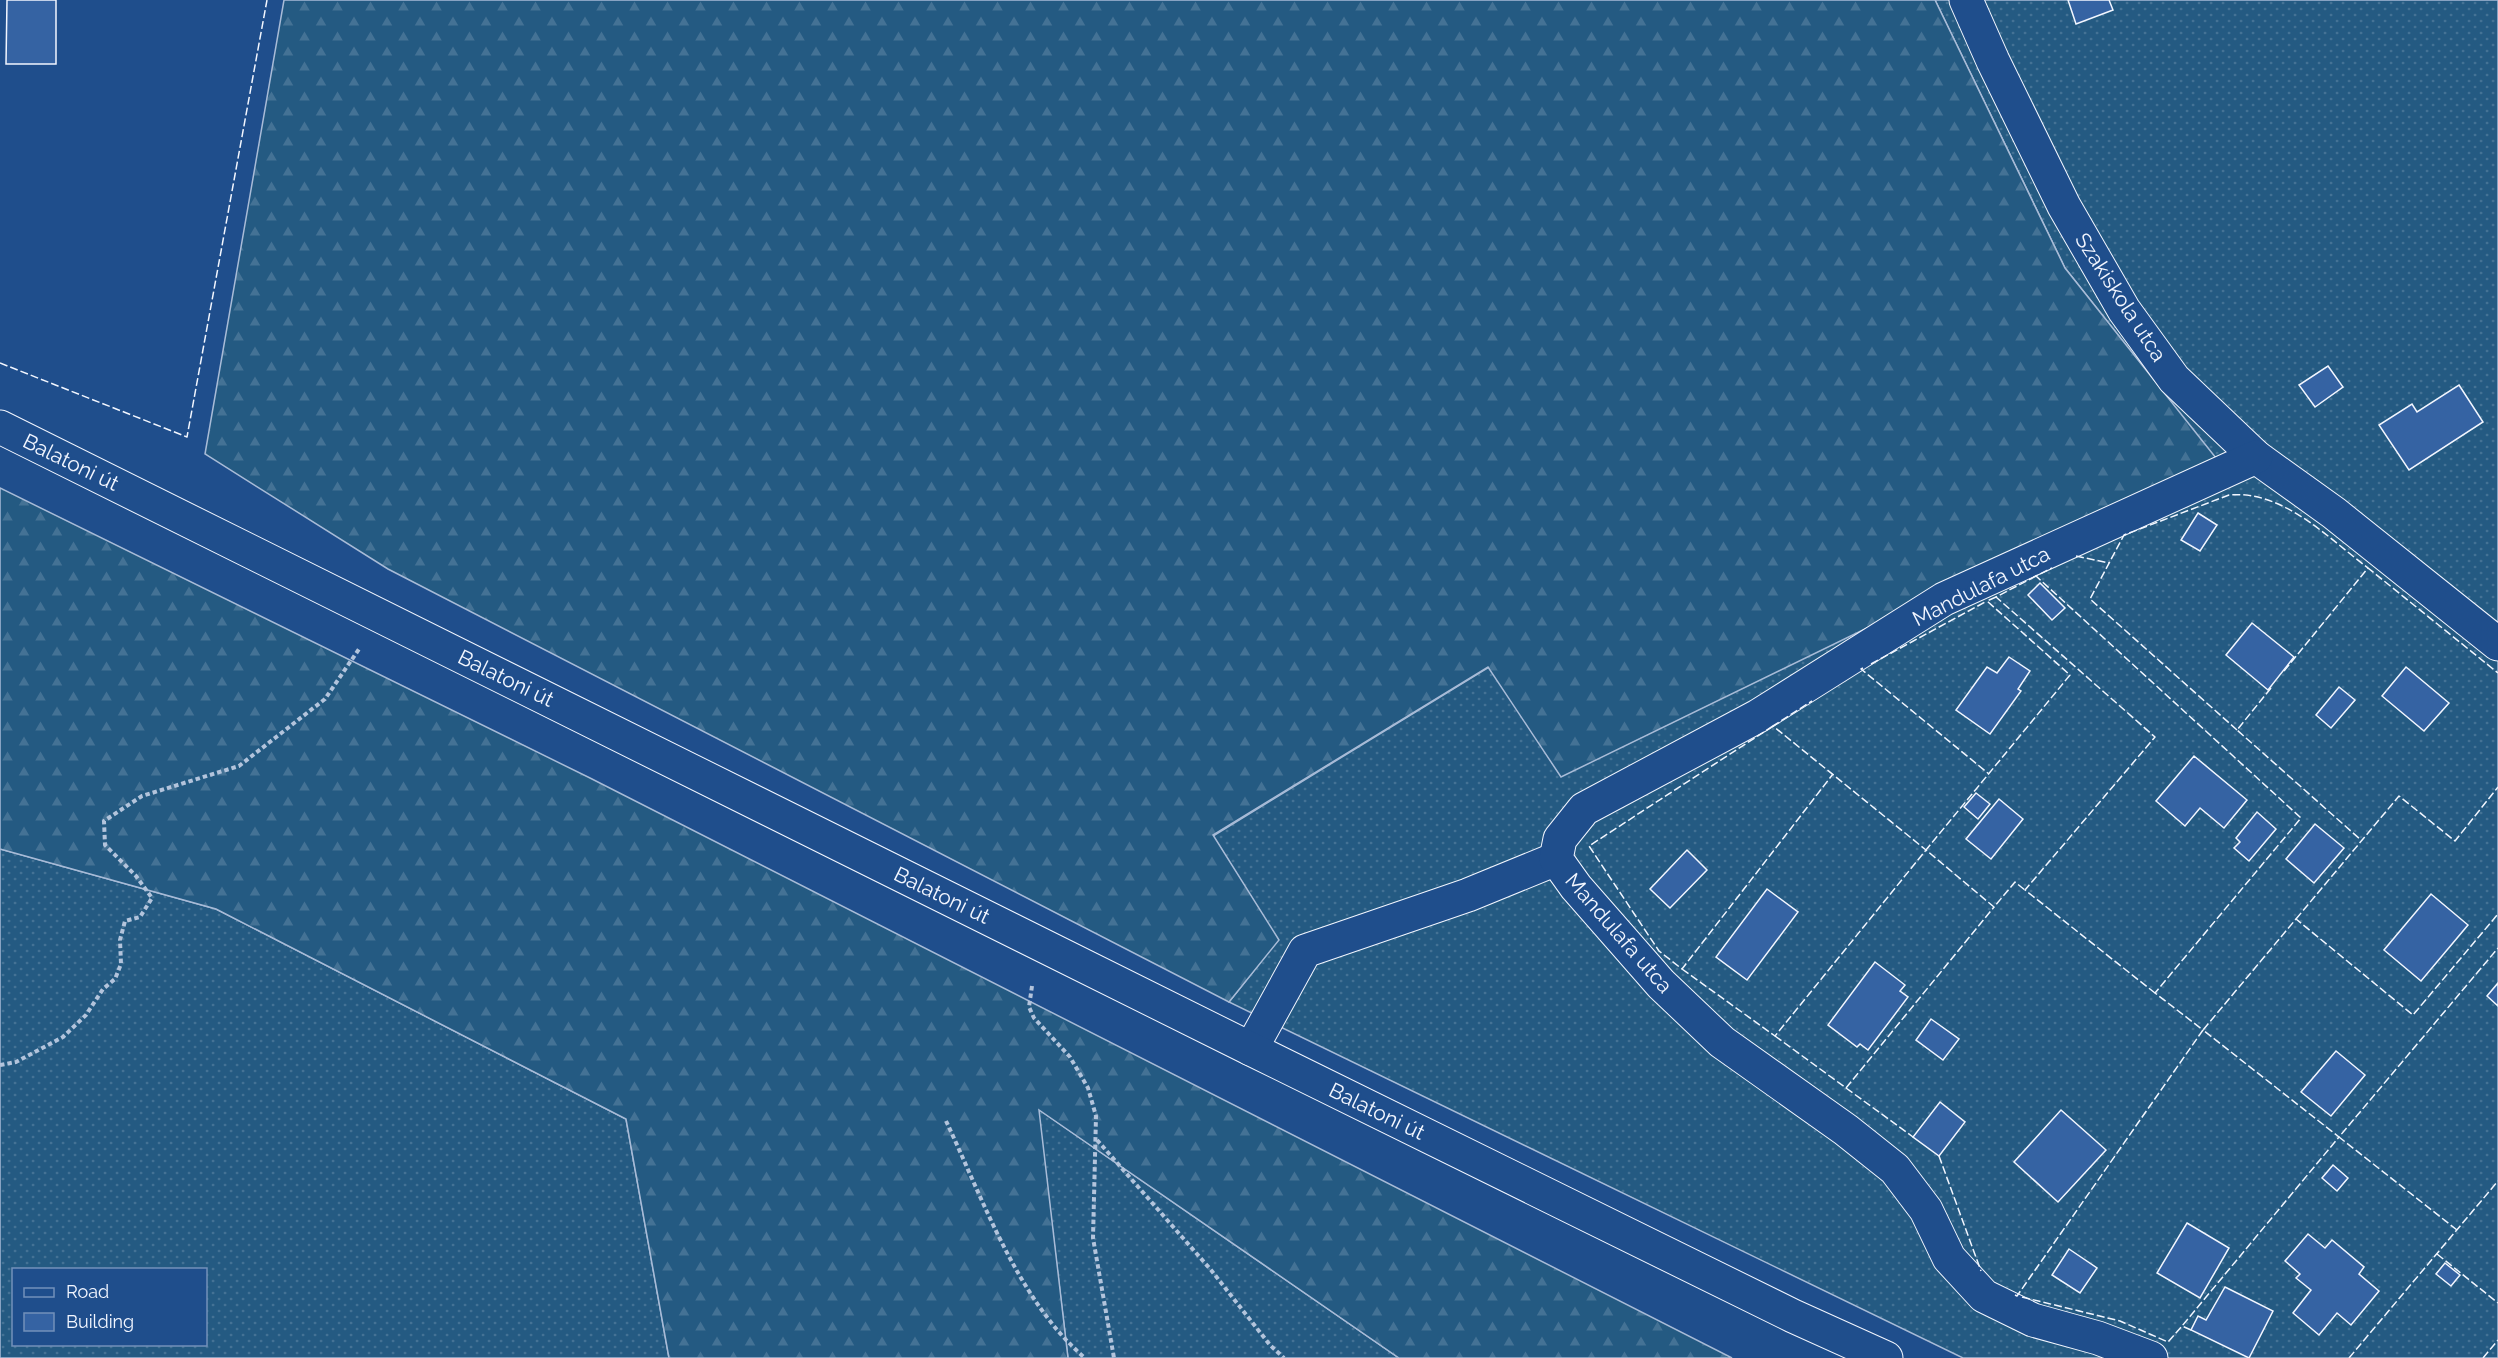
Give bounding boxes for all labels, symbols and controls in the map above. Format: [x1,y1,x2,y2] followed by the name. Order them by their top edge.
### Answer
[2070,228,2172,366] street label: Szakiskola utca
[19,428,123,496] street label: Balatoni út
[1908,541,2054,631] street label: Mandulafa utca
[454,644,558,712] street label: Balatoni út
[890,861,994,929] street label: Balatoni út
[1560,868,1678,998] street label: Mandulafa utca
[1325,1077,1429,1145] street label: Balatoni út
[12,1268,207,1346] legend
[66,1281,109,1302] text: Road
[66,1311,134,1332] text: Building

